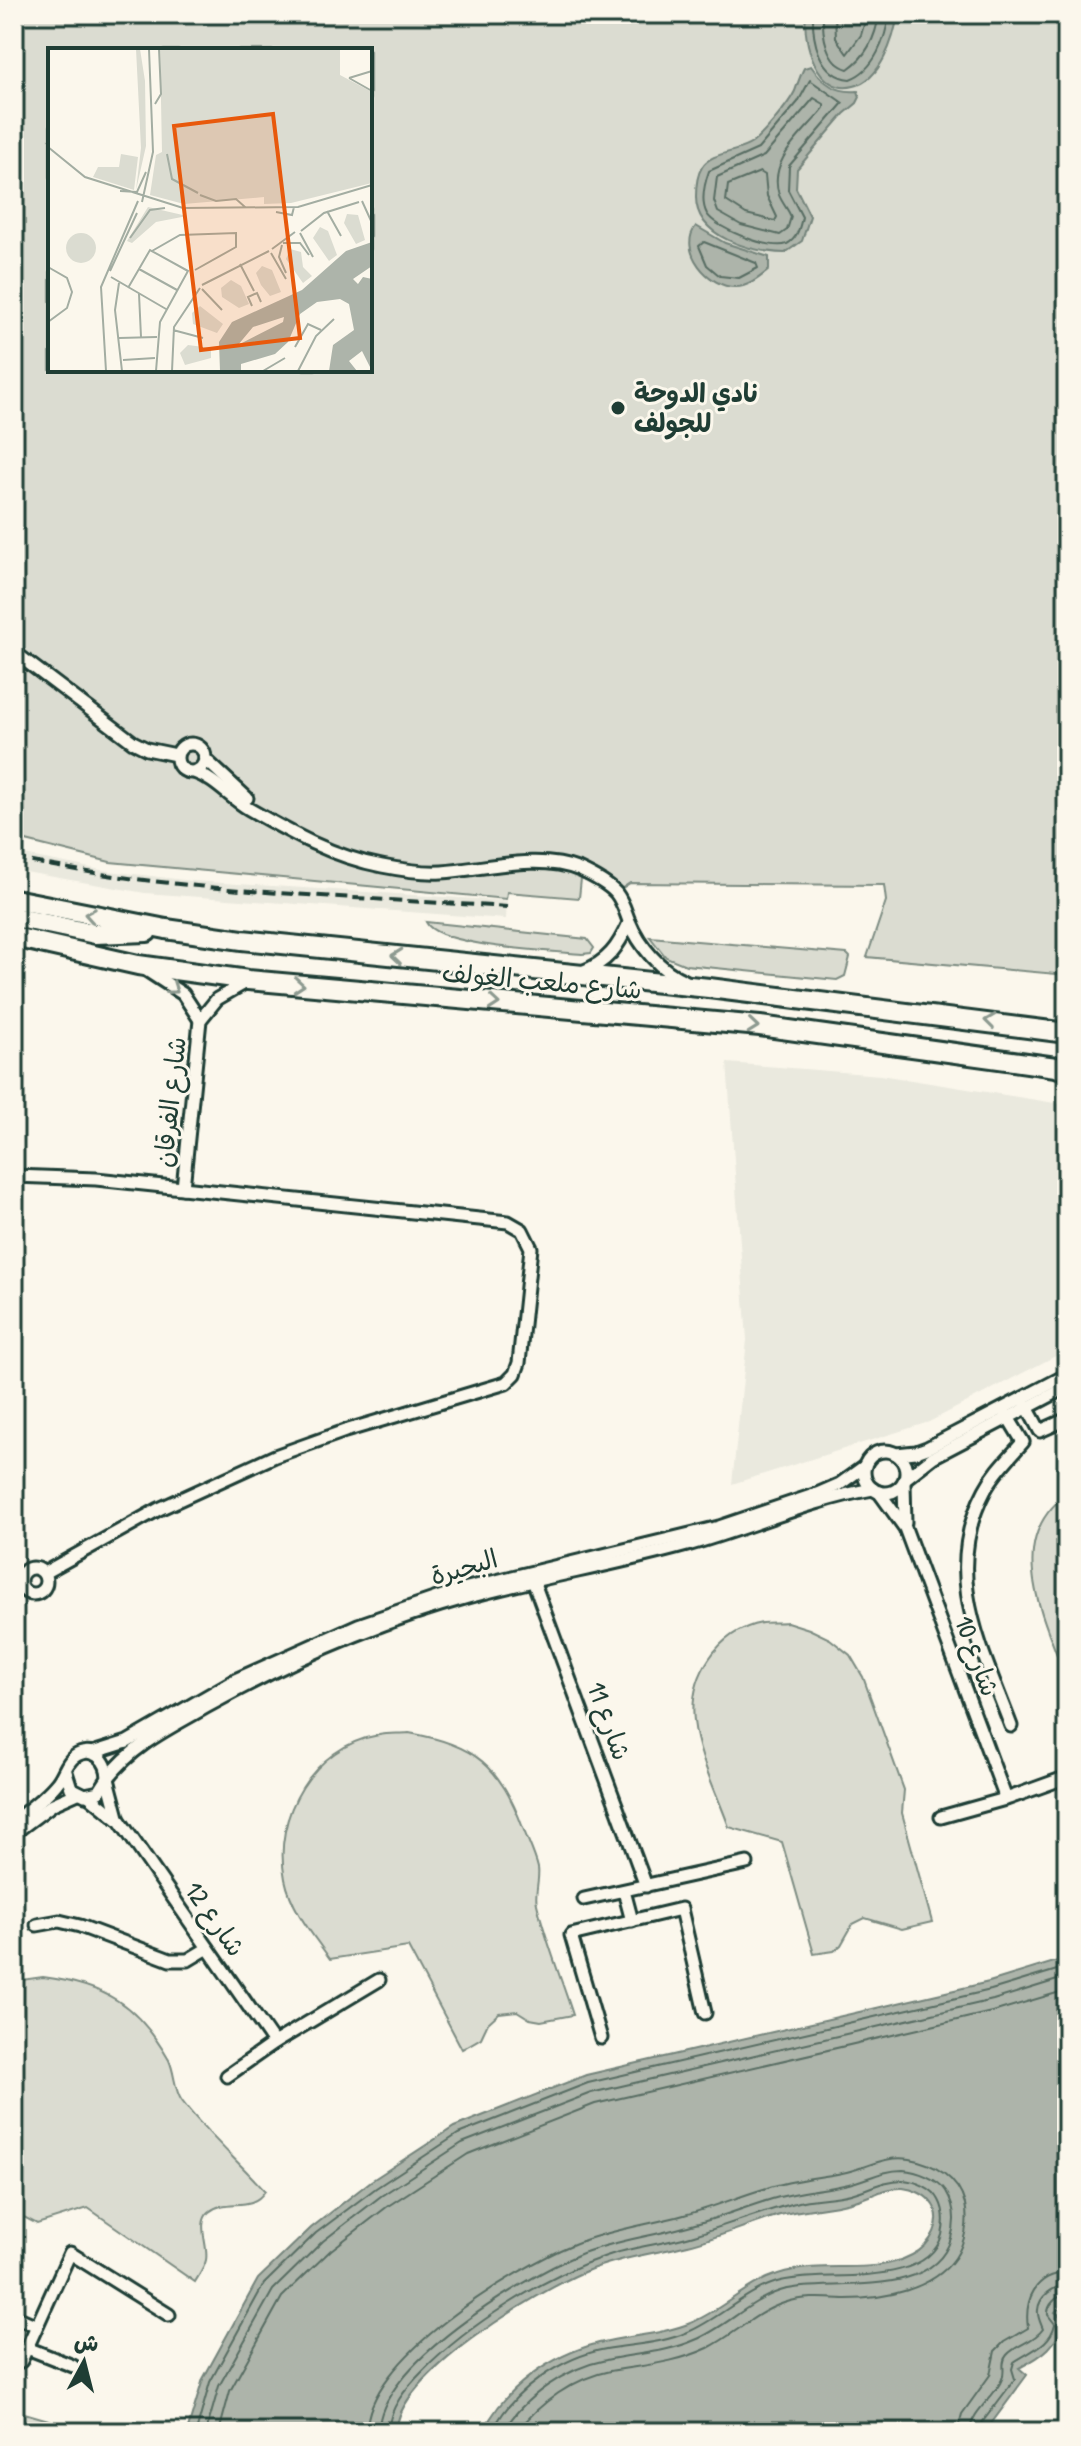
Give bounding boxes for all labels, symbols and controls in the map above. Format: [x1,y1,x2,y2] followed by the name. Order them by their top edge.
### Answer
[48,48,372,372] inset map
[634,375,758,440] place label: نادي الدوحة للجولف
[609,399,627,417] marker: نادي الدوحة للجولف
[83,908,96,925] one-way arrow
[391,947,404,964] one-way arrow
[441,954,643,1008] street label: شارع ملعب الغولف
[293,976,306,993] one-way arrow
[165,979,179,994] one-way arrow
[488,994,501,1011] one-way arrow
[983,1013,996,1030] one-way arrow
[746,1017,759,1034] one-way arrow
[145,1035,195,1169] street label: شارع الفرقان
[426,1540,502,1593] street label: البحيرة
[946,1611,1008,1701] street label: شارع 10
[578,1677,640,1765] street label: شارع 11
[176,1874,254,1964] street label: شارع 12
[44,2322,124,2402] north arrow
[73,2326,100,2359] text: ش

